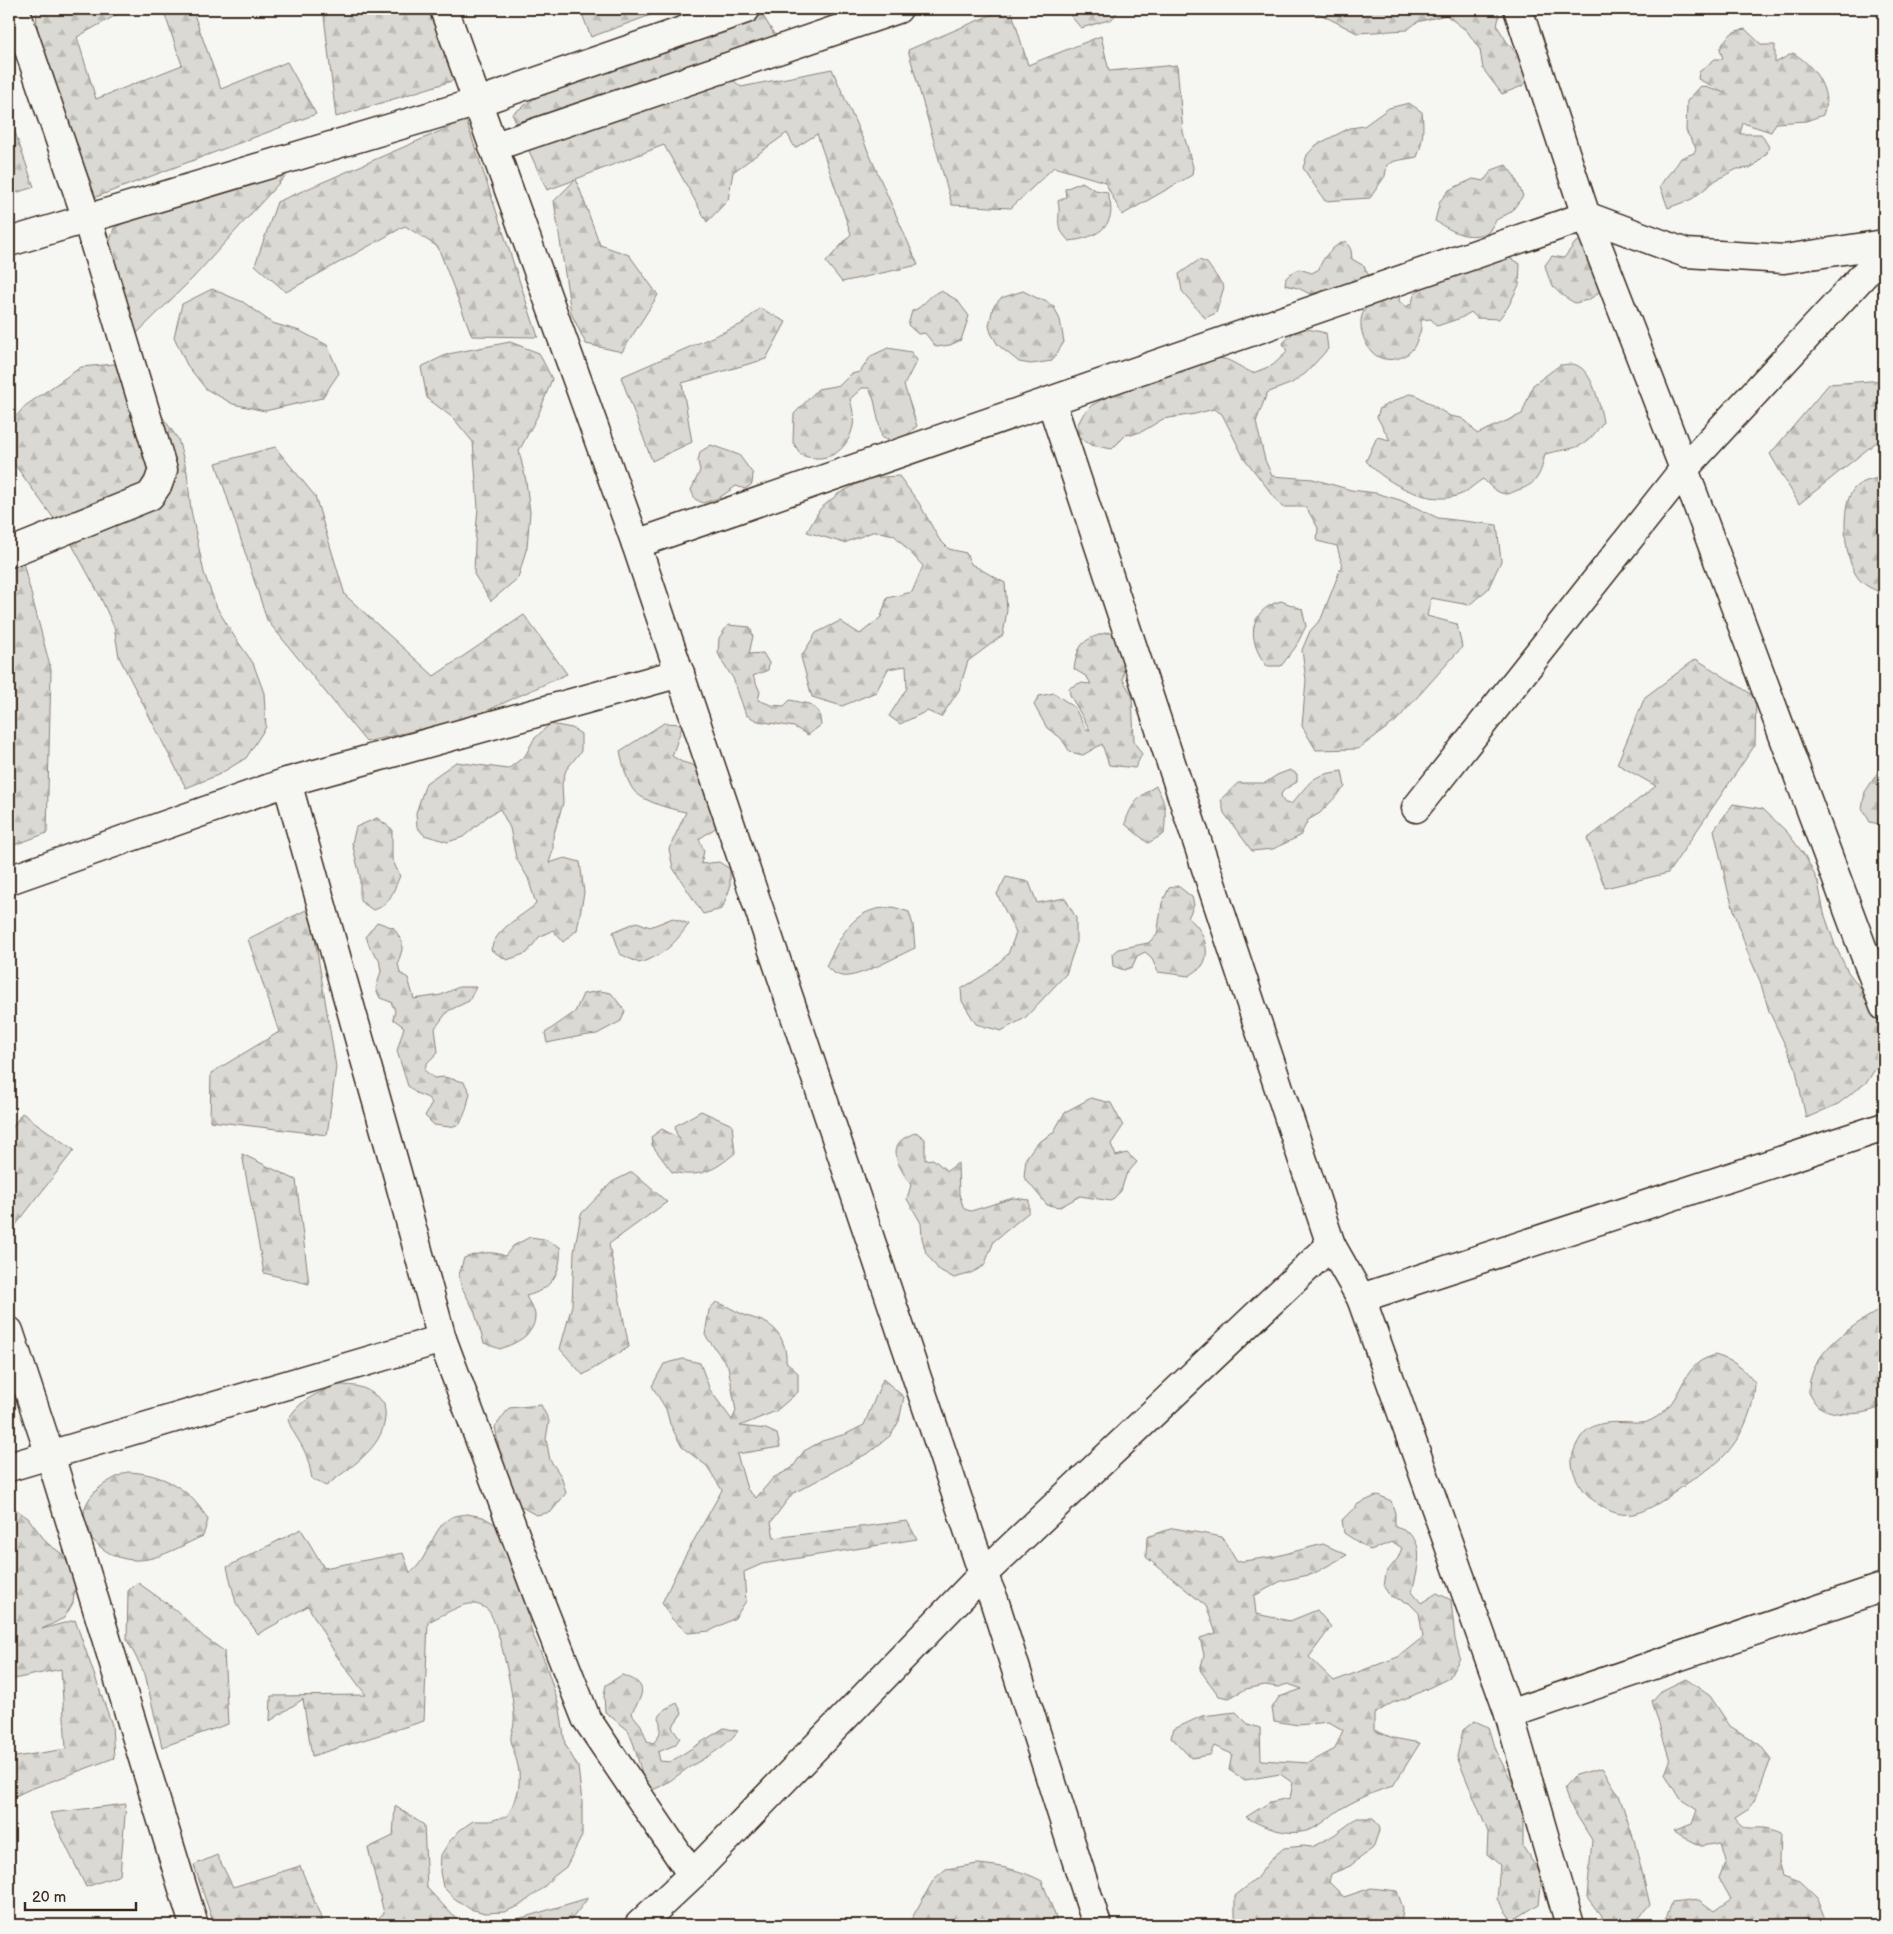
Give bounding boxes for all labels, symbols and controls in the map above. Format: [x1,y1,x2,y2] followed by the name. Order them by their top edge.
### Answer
[25,1879,136,1911] scale bar
[32,1888,66,1907] text: 20 m

